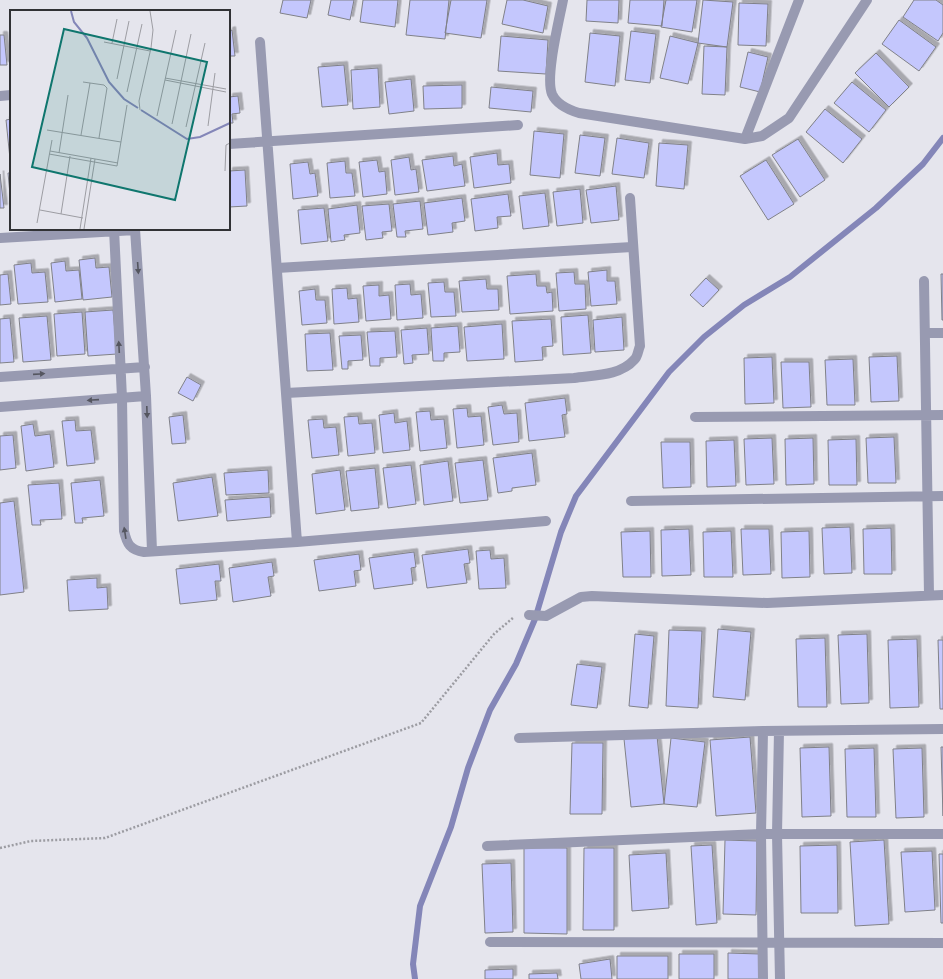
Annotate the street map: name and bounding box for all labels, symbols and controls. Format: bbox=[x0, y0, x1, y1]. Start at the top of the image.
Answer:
inset map bbox=[10, 10, 230, 230]
one-way arrow bbox=[134, 262, 141, 274]
one-way arrow bbox=[116, 341, 123, 353]
one-way arrow bbox=[33, 371, 45, 378]
one-way arrow bbox=[87, 397, 99, 404]
one-way arrow bbox=[144, 406, 150, 419]
one-way arrow bbox=[122, 527, 128, 539]

